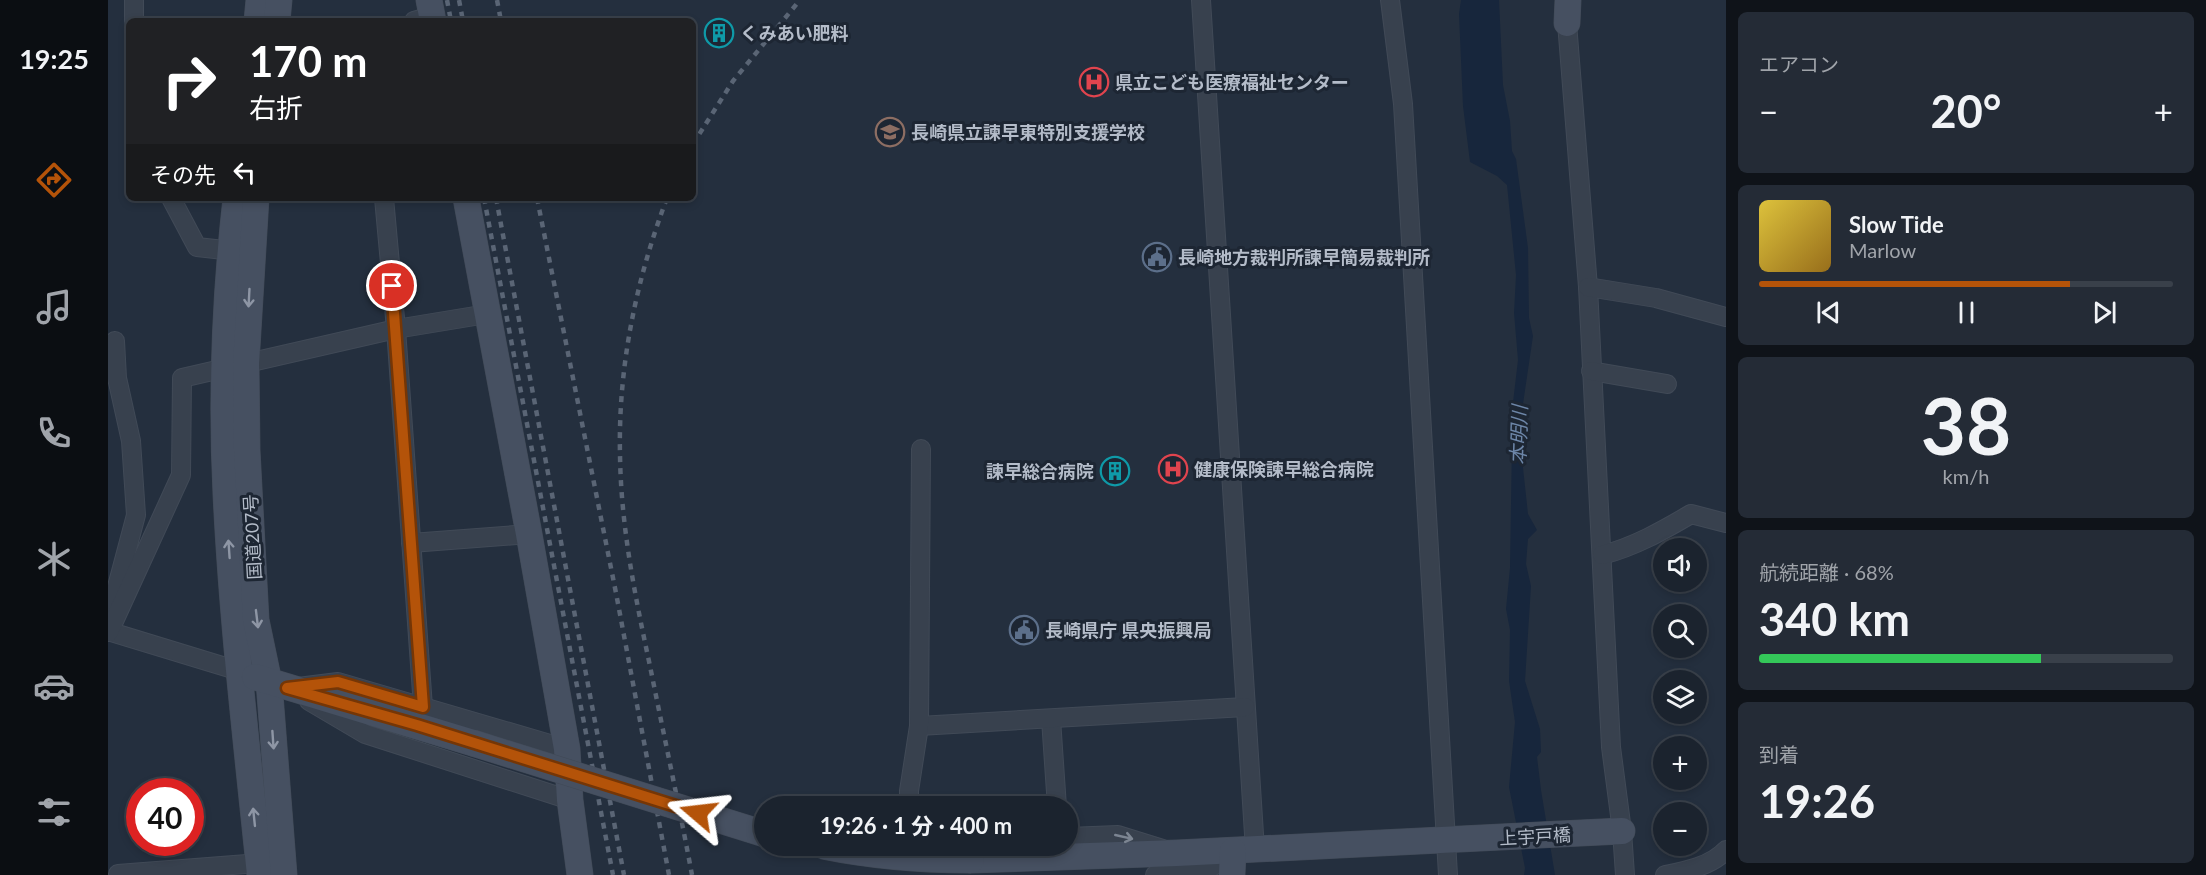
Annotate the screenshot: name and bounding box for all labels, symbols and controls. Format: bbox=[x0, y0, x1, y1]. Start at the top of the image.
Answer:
building icon: くみあい肥料 bbox=[703, 17, 735, 49]
place label: くみあい肥料 bbox=[740, 22, 849, 44]
text: 170 m bbox=[249, 36, 367, 86]
text: 19:25 bbox=[19, 42, 89, 75]
icon: right bbox=[150, 42, 228, 120]
text: エアコン bbox=[1759, 52, 1839, 76]
hospital icon: 県立こども医療福祉センター bbox=[1078, 66, 1110, 98]
place label: 県立こども医療福祉センター bbox=[1115, 71, 1349, 93]
text: 20° bbox=[1931, 84, 2001, 138]
text: 右折 bbox=[249, 91, 303, 124]
text: − bbox=[1759, 91, 1778, 131]
text: + bbox=[2154, 91, 2173, 131]
school or university icon: 長崎県立諫早東特別支援学校 bbox=[874, 116, 906, 148]
place label: 長崎県立諫早東特別支援学校 bbox=[911, 121, 1145, 143]
icon: left bbox=[228, 156, 261, 189]
icon: directions bbox=[33, 159, 75, 201]
text: その先 bbox=[150, 161, 216, 188]
text: Slow Tide bbox=[1849, 211, 1944, 238]
text: Marlow bbox=[1849, 238, 1916, 262]
public building icon: 長崎地方裁判所諫早簡易裁判所 bbox=[1141, 241, 1173, 273]
place label: 長崎地方裁判所諫早簡易裁判所 bbox=[1178, 246, 1430, 268]
pin bbox=[366, 260, 417, 311]
icon: arrive bbox=[375, 269, 408, 302]
icon: music bbox=[33, 286, 75, 328]
one-way arrow bbox=[244, 288, 255, 308]
icon: previous bbox=[1812, 296, 1845, 329]
icon: pause bbox=[1950, 296, 1983, 329]
icon: next bbox=[2088, 296, 2121, 329]
text: 38 bbox=[1921, 378, 2011, 472]
water label: 本明川 bbox=[1505, 403, 1531, 465]
icon: phone bbox=[33, 412, 75, 454]
hospital icon: 健康保険諫早総合病院 bbox=[1157, 453, 1189, 485]
building icon: 諫早総合病院 bbox=[1099, 455, 1131, 487]
place label: 健康保険諫早総合病院 bbox=[1194, 458, 1374, 480]
place label: 諫早総合病院 bbox=[986, 460, 1094, 482]
text: km/h bbox=[1943, 464, 1989, 488]
street label: 国道207号 bbox=[239, 494, 265, 580]
icon: climate bbox=[33, 538, 75, 580]
map controls bbox=[1653, 538, 1707, 856]
button: sound bbox=[1653, 538, 1707, 592]
one-way arrow bbox=[224, 540, 235, 560]
text: 航続距離 · 68% bbox=[1759, 560, 1894, 584]
text: 340 km bbox=[1759, 592, 1910, 646]
button: search bbox=[1653, 604, 1707, 658]
one-way arrow bbox=[251, 608, 262, 628]
public building icon: 長崎県庁 県央振興局 bbox=[1008, 614, 1040, 646]
place label: 長崎県庁 県央振興局 bbox=[1045, 619, 1211, 641]
icon: car bbox=[33, 665, 75, 707]
button: layers bbox=[1653, 670, 1707, 724]
one-way arrow bbox=[268, 730, 279, 750]
button: + bbox=[1653, 736, 1707, 790]
text: 到着 bbox=[1759, 742, 1799, 766]
text: 19:26 bbox=[1759, 774, 1875, 828]
speed limit sign: 40 bbox=[126, 778, 204, 856]
position arrow bbox=[666, 781, 730, 845]
icon: filters bbox=[33, 791, 75, 833]
button: − bbox=[1653, 802, 1707, 856]
one-way arrow bbox=[248, 807, 259, 827]
text: 19:26 · 1 分 · 400 m bbox=[820, 812, 1012, 839]
street label: 上宇戸橋 bbox=[1498, 823, 1572, 849]
one-way arrow bbox=[1114, 832, 1133, 844]

